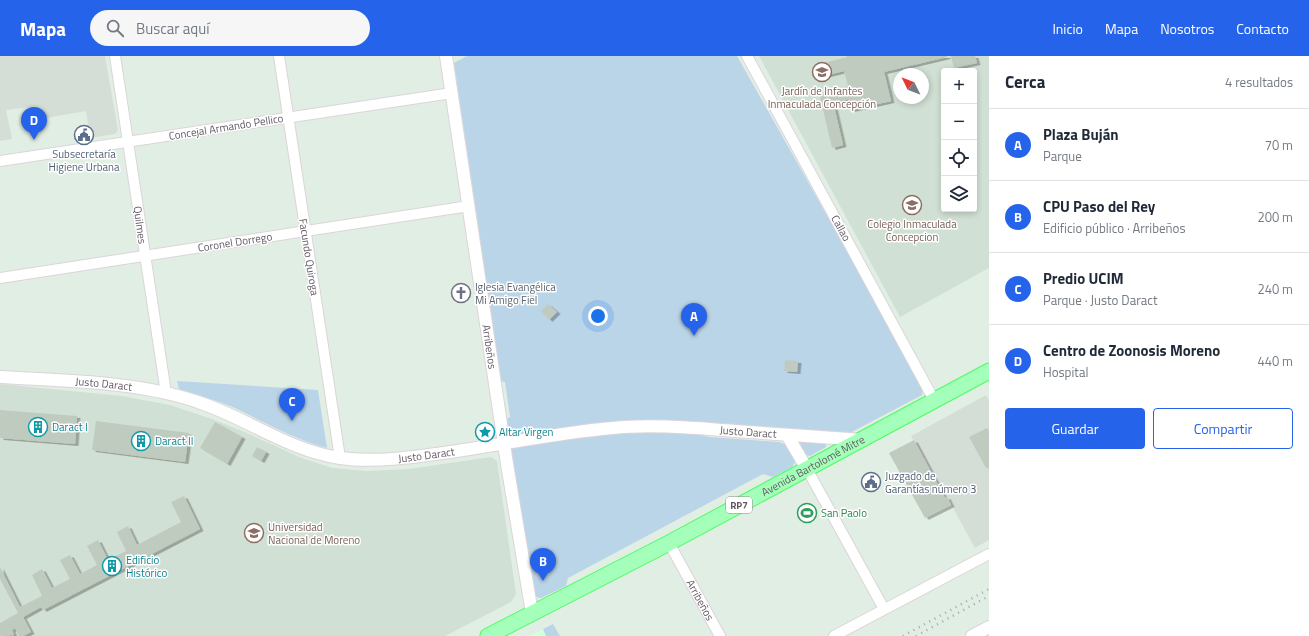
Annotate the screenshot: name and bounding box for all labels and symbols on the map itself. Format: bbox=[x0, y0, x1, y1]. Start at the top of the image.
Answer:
school or university icon: Jardín de Infantes Inmaculada Concepción bbox=[811, 61, 833, 83]
north arrow bbox=[893, 68, 929, 104]
place label: Jardín de Infantes Inmaculada Concepción bbox=[768, 83, 876, 112]
pin: D bbox=[21, 107, 47, 140]
street label: Concejal Armando Pellico bbox=[168, 110, 285, 144]
public building icon: Subsecretaría Higiene Urbana bbox=[73, 124, 95, 146]
place label: Subsecretaría Higiene Urbana bbox=[49, 146, 120, 175]
school or university icon: Colegio Inmaculada Concepcion bbox=[901, 194, 923, 216]
street label: Quilmes bbox=[129, 205, 151, 245]
street label: Callao bbox=[827, 212, 855, 244]
place label: Colegio Inmaculada Concepcion bbox=[867, 216, 957, 245]
street label: Facundo Quiroga bbox=[295, 217, 323, 297]
street label: Coronel Dorrego bbox=[197, 228, 273, 256]
place label: Iglesia Evangélica Mi Amigo Fiel bbox=[475, 279, 556, 308]
church icon: Iglesia Evangélica Mi Amigo Fiel bbox=[450, 282, 472, 304]
pin: A bbox=[681, 303, 707, 336]
your location bbox=[588, 306, 608, 326]
street label: Arribeños bbox=[478, 323, 501, 370]
street label: Justo Daract bbox=[75, 373, 133, 395]
pin: C bbox=[279, 388, 305, 421]
building icon: Daract I bbox=[27, 416, 49, 438]
place label: Daract I bbox=[52, 419, 88, 435]
place icon: Altar Virgen bbox=[474, 421, 496, 443]
street label: Justo Daract bbox=[719, 422, 777, 442]
place label: Altar Virgen bbox=[499, 424, 553, 440]
building icon: Daract II bbox=[130, 430, 152, 452]
street label: Avenida Bartolomé Mitre bbox=[758, 431, 868, 500]
place label: Daract II bbox=[155, 433, 193, 449]
street label: Justo Daract bbox=[397, 443, 456, 466]
place label: Juzgado de Garantías número 3 bbox=[885, 468, 976, 497]
public building icon: Juzgado de Garantías número 3 bbox=[860, 471, 882, 493]
road number: RP7 bbox=[726, 497, 752, 513]
sports icon: San Paolo bbox=[796, 502, 818, 524]
place label: San Paolo bbox=[821, 505, 867, 521]
place label: Universidad Nacional de Moreno bbox=[268, 519, 360, 548]
school or university icon: Universidad Nacional de Moreno bbox=[243, 522, 265, 544]
pin: B bbox=[530, 548, 556, 581]
place label: Edificio Histórico bbox=[126, 552, 168, 581]
building icon: Edificio Histórico bbox=[101, 555, 123, 577]
street label: Arribeños bbox=[682, 576, 718, 623]

